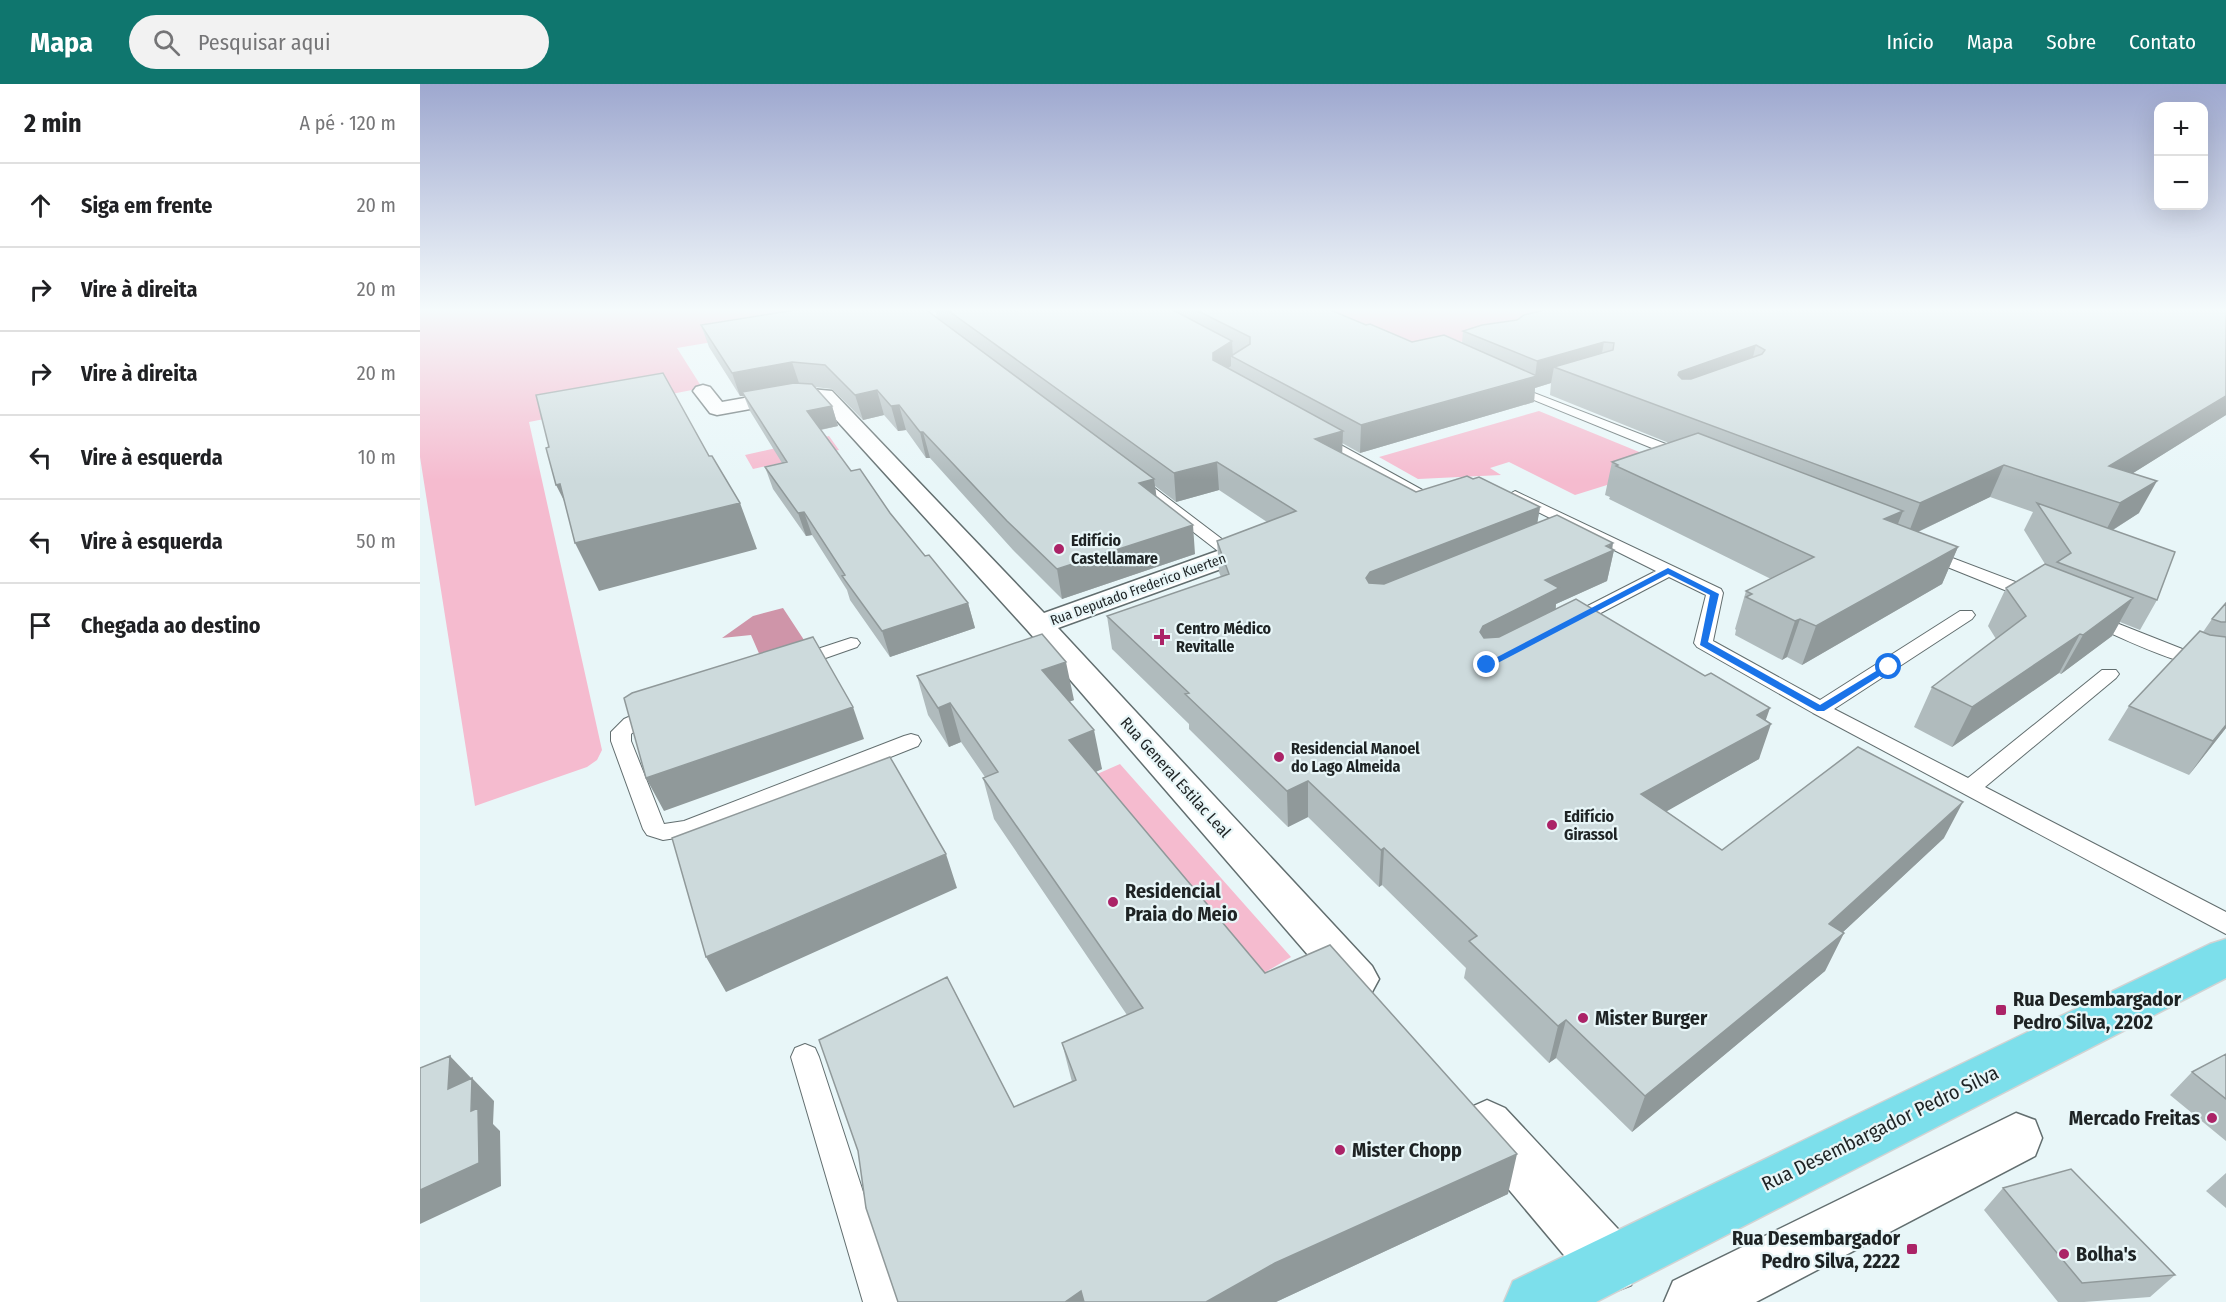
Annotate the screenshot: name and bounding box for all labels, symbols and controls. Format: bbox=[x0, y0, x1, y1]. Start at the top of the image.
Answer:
search box bbox=[129, 15, 549, 69]
text: Mapa bbox=[30, 26, 93, 59]
icon: search bbox=[150, 26, 183, 59]
text: Pesquisar aqui bbox=[198, 29, 330, 56]
text: Início bbox=[1887, 29, 1934, 55]
text: Mapa bbox=[1967, 29, 2013, 55]
text: Sobre bbox=[2046, 29, 2096, 55]
text: Contato bbox=[2129, 29, 2196, 55]
map controls bbox=[2154, 102, 2208, 210]
button: + bbox=[2154, 102, 2208, 156]
text: 2 min bbox=[24, 108, 82, 139]
text: A pé · 120 m bbox=[300, 111, 396, 135]
button: − bbox=[2154, 156, 2208, 210]
icon: ahead bbox=[24, 189, 57, 222]
text: Siga em frente bbox=[81, 192, 212, 219]
text: 20 m bbox=[357, 193, 396, 217]
icon: right bbox=[24, 273, 57, 306]
text: Vire à direita bbox=[81, 276, 197, 303]
text: 20 m bbox=[357, 277, 396, 301]
icon: right bbox=[24, 357, 57, 390]
text: Vire à direita bbox=[81, 360, 197, 387]
text: 20 m bbox=[357, 361, 396, 385]
icon: left bbox=[24, 441, 57, 474]
text: Vire à esquerda bbox=[81, 444, 223, 471]
text: 10 m bbox=[358, 445, 396, 469]
icon: left bbox=[24, 525, 57, 558]
text: Vire à esquerda bbox=[81, 528, 223, 555]
text: 50 m bbox=[356, 529, 396, 553]
place label: Edifício Castellamare bbox=[1071, 531, 1158, 568]
marker: Edifício Castellamare bbox=[1052, 542, 1066, 556]
street label: Rua Deputado Frederico Kuerten bbox=[1048, 550, 1228, 629]
icon: arrive bbox=[24, 609, 57, 642]
text: Chegada ao destino bbox=[81, 612, 261, 639]
place label: Centro Médico Revitalle bbox=[1176, 619, 1272, 656]
marker: Centro Médico Revitalle bbox=[1153, 628, 1171, 646]
route end bbox=[1473, 651, 1499, 677]
route start bbox=[1875, 653, 1901, 679]
street label: Rua General Estilac Leal bbox=[1117, 713, 1235, 841]
place label: Residencial Manoel do Lago Almeida bbox=[1291, 739, 1420, 776]
marker: Residencial Manoel do Lago Almeida bbox=[1272, 750, 1286, 764]
place label: Edifício Girassol bbox=[1564, 807, 1618, 844]
marker: Edifício Girassol bbox=[1545, 818, 1559, 832]
place label: Residencial Praia do Meio bbox=[1125, 879, 1238, 926]
marker: Residencial Praia do Meio bbox=[1106, 895, 1120, 909]
place label: Rua Desembargador Pedro Silva, 2202 bbox=[2013, 987, 2182, 1034]
marker: Rua Desembargador Pedro Silva, 2202 bbox=[1994, 1003, 2008, 1017]
place label: Mister Burger bbox=[1595, 1006, 1708, 1030]
marker: Mister Burger bbox=[1576, 1011, 1590, 1025]
street label: Rua Desembargador Pedro Silva bbox=[1758, 1060, 2002, 1196]
place label: Mercado Freitas bbox=[2069, 1106, 2200, 1130]
marker: Mercado Freitas bbox=[2205, 1111, 2219, 1125]
place label: Mister Chopp bbox=[1352, 1138, 1462, 1162]
marker: Mister Chopp bbox=[1333, 1143, 1347, 1157]
place label: Rua Desembargador Pedro Silva, 2222 bbox=[1732, 1226, 1901, 1273]
marker: Rua Desembargador Pedro Silva, 2222 bbox=[1905, 1242, 1919, 1256]
place label: Bolha's bbox=[2076, 1242, 2137, 1266]
marker: Bolha's bbox=[2057, 1247, 2071, 1261]

